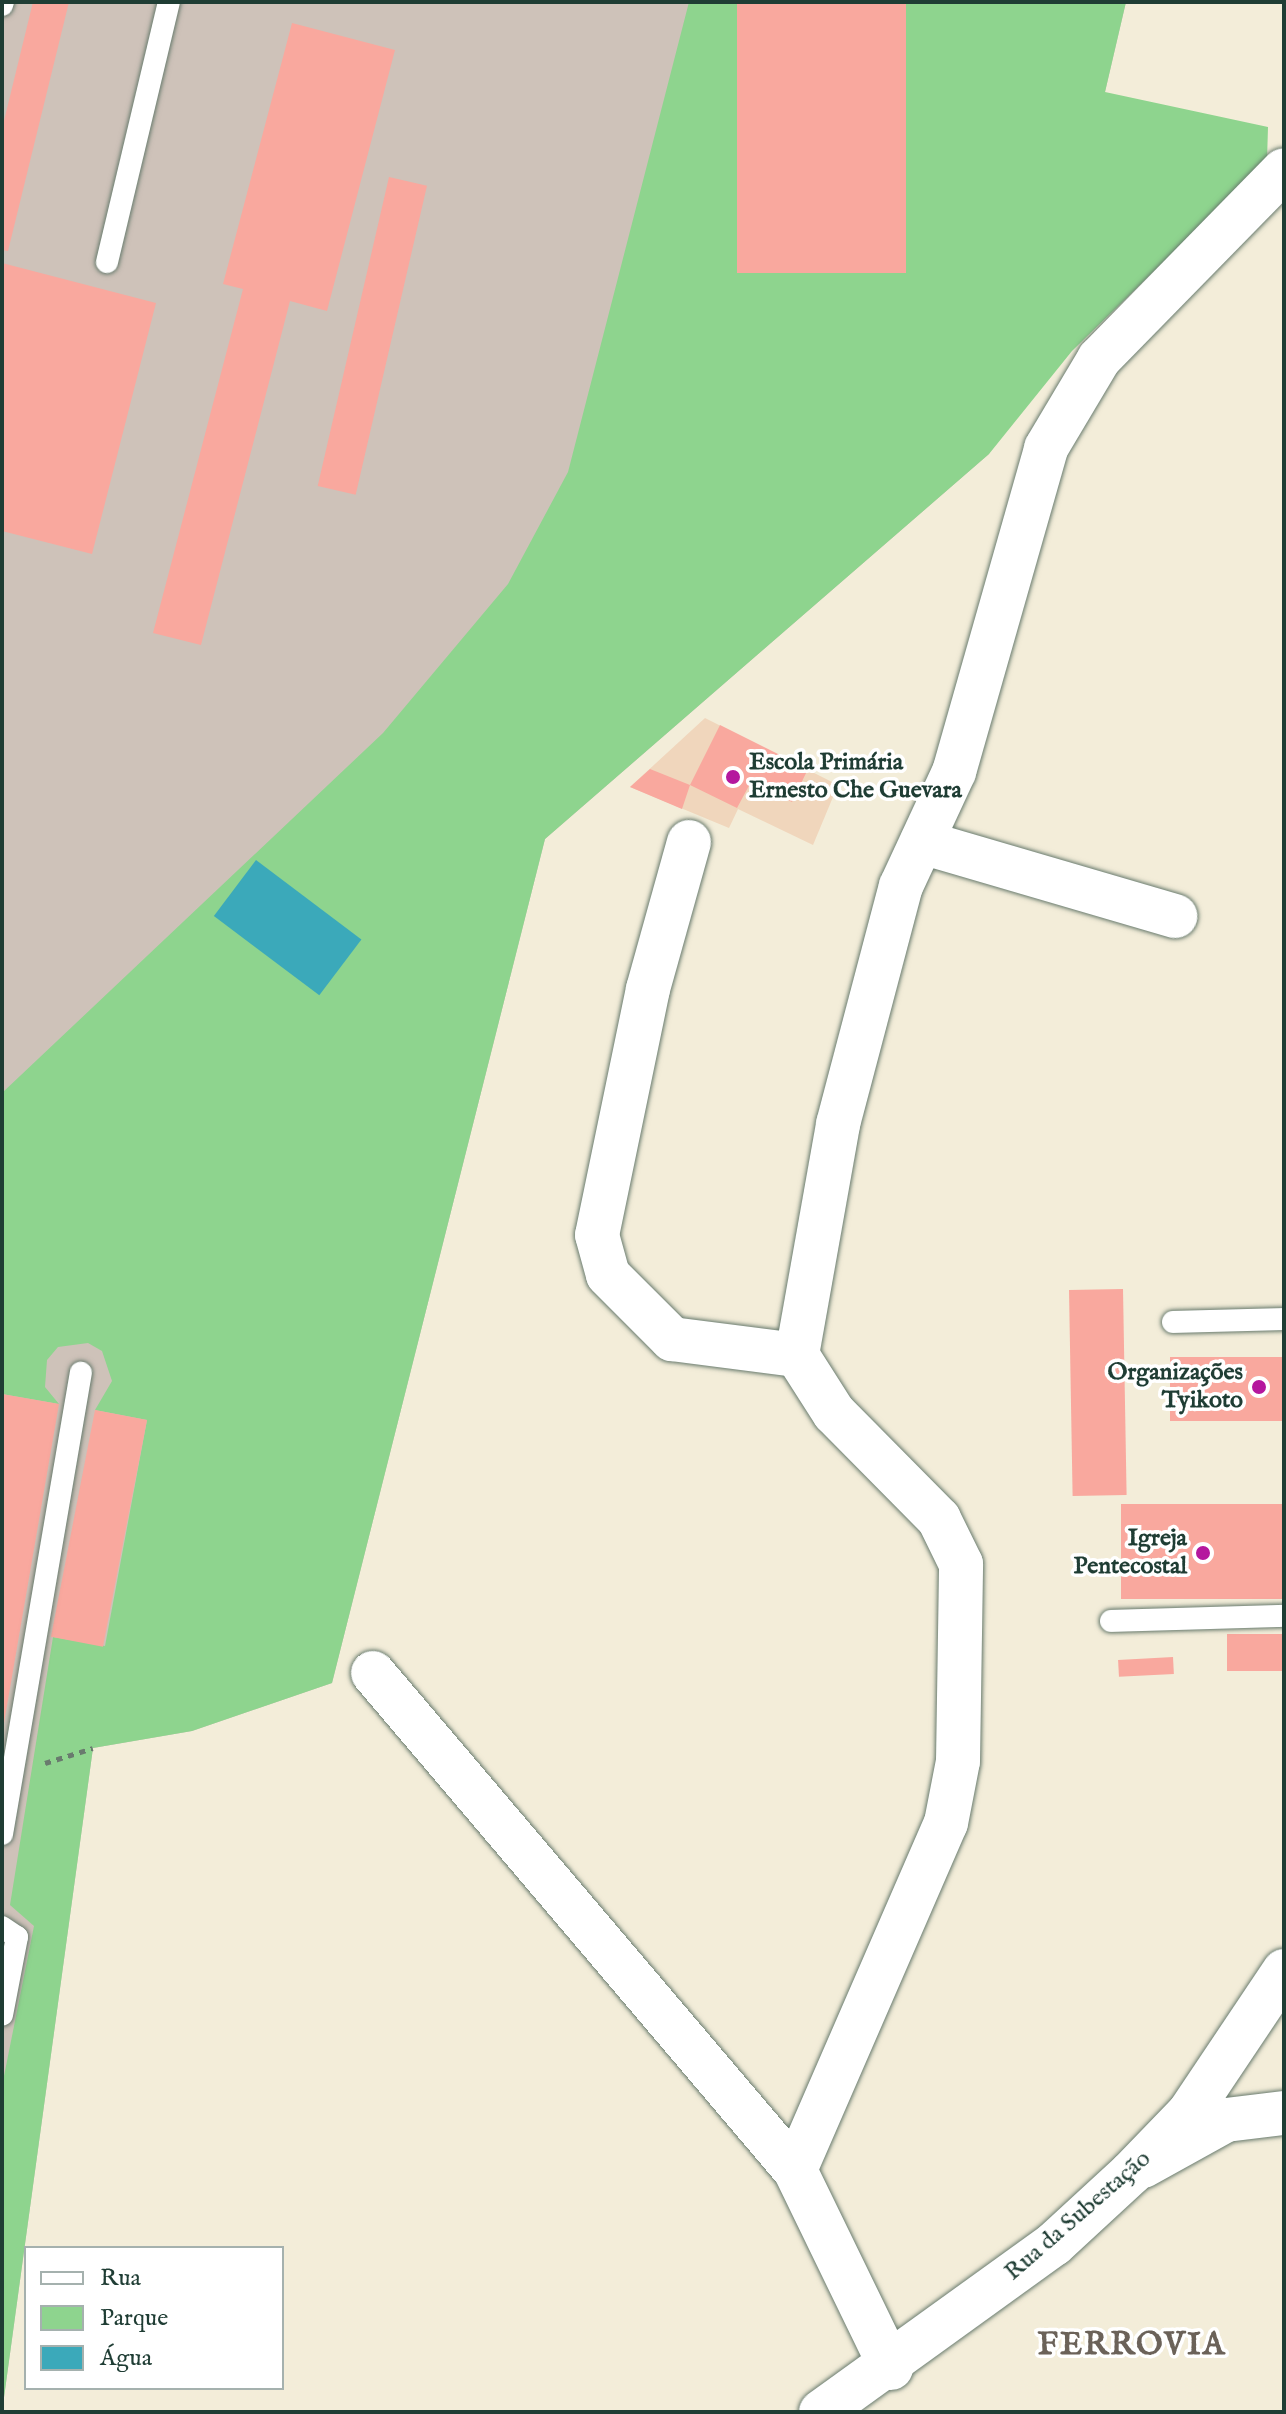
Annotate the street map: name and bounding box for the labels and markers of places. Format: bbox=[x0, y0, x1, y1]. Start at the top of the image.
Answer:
place label: Escola Primária Ernesto Che Guevara bbox=[749, 749, 962, 805]
marker: Escola Primária Ernesto Che Guevara bbox=[724, 768, 742, 786]
place label: Organizações Tyikoto bbox=[1108, 1359, 1243, 1415]
marker: Organizações Tyikoto bbox=[1250, 1378, 1268, 1396]
place label: Igreja Pentecostal bbox=[1074, 1525, 1187, 1581]
marker: Igreja Pentecostal bbox=[1194, 1544, 1212, 1562]

